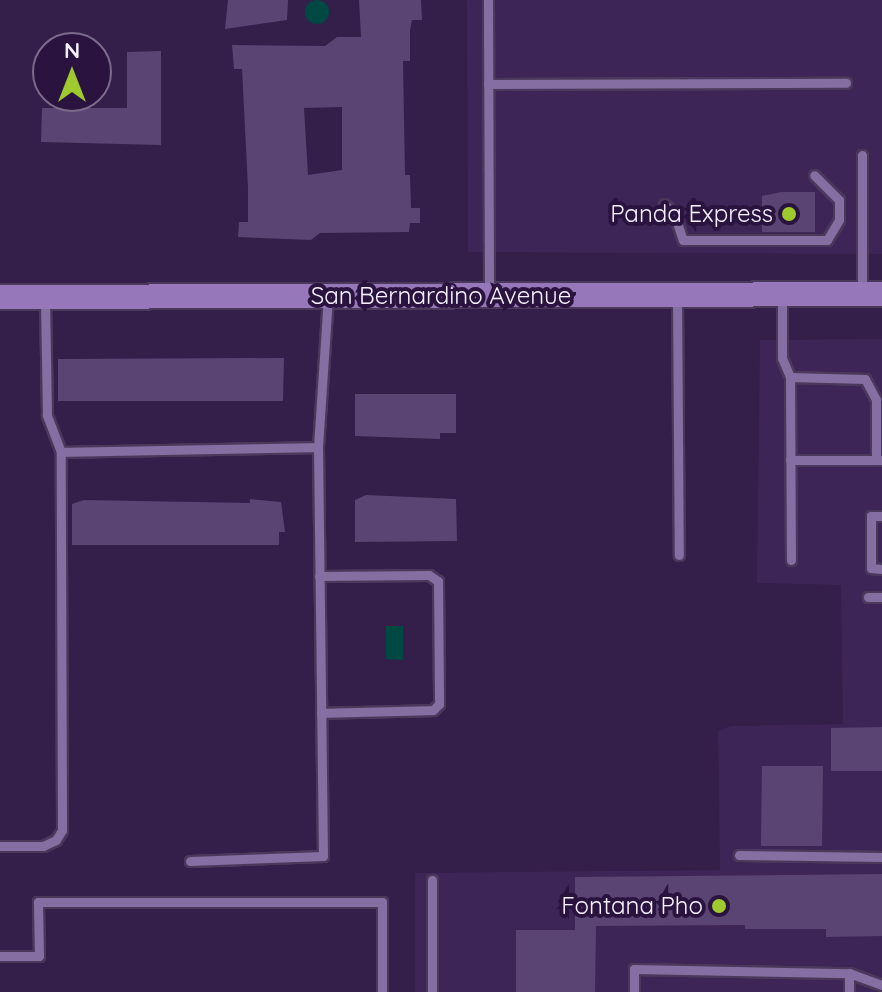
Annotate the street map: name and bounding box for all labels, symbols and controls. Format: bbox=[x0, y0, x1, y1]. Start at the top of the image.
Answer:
north arrow bbox=[32, 32, 112, 112]
text: N bbox=[64, 36, 80, 64]
place label: Panda Express bbox=[610, 200, 773, 228]
marker: Panda Express bbox=[780, 205, 798, 223]
street label: San Bernardino Avenue bbox=[311, 282, 571, 310]
place label: Fontana Pho bbox=[561, 892, 703, 920]
marker: Fontana Pho bbox=[710, 897, 728, 915]

